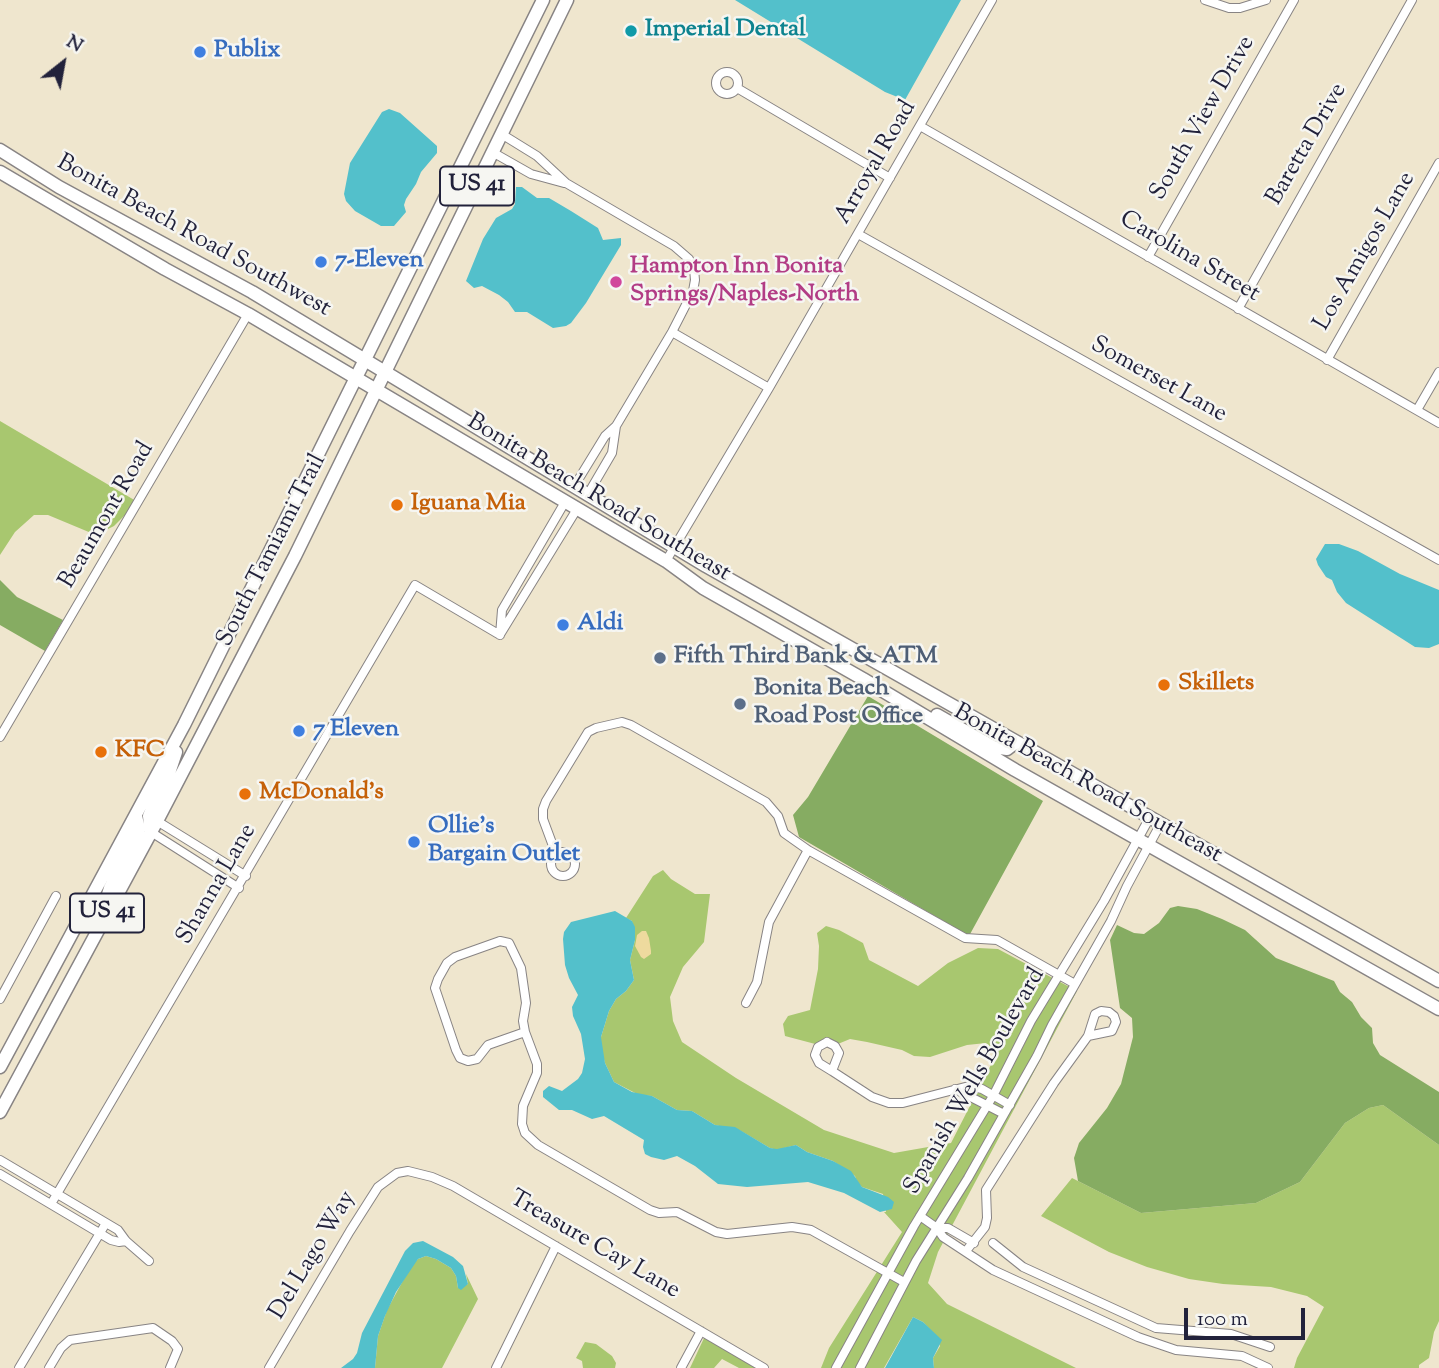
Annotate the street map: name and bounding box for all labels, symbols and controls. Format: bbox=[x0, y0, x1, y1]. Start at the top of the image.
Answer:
place label: Imperial Dental bbox=[645, 17, 806, 45]
marker: Imperial Dental bbox=[623, 23, 639, 39]
north arrow bbox=[28, 28, 98, 98]
text: N bbox=[61, 29, 88, 60]
street label: South View Drive bbox=[1145, 32, 1263, 206]
place label: Publix bbox=[214, 38, 280, 66]
marker: Publix bbox=[192, 44, 208, 60]
street label: Baretta Drive bbox=[1261, 79, 1355, 211]
street label: Arroyal Road bbox=[830, 96, 924, 230]
street label: Bonita Beach Road Southwest bbox=[51, 150, 335, 324]
road number: US 41 bbox=[440, 167, 514, 206]
street label: Los Amigos Lane bbox=[1309, 168, 1423, 336]
street label: Carolina Street bbox=[1114, 206, 1264, 310]
place label: 7-Eleven bbox=[335, 248, 424, 276]
marker: 7-Eleven bbox=[313, 254, 329, 270]
place label: Hampton Inn Bonita Springs/Naples-North bbox=[630, 254, 859, 310]
marker: Hampton Inn Bonita Springs/Naples-North bbox=[608, 274, 624, 290]
street label: Somerset Lane bbox=[1085, 332, 1231, 430]
street label: Bonita Beach Road Southeast bbox=[461, 409, 735, 589]
street label: Beaumont Road bbox=[54, 437, 162, 595]
street label: South Tamiami Trail bbox=[212, 450, 334, 652]
place label: Iguana Mia bbox=[411, 491, 526, 519]
marker: Iguana Mia bbox=[389, 497, 405, 513]
place label: Aldi bbox=[577, 611, 623, 639]
marker: Aldi bbox=[555, 617, 571, 633]
place label: Fifth Third Bank & ATM bbox=[674, 644, 937, 672]
marker: Fifth Third Bank & ATM bbox=[652, 650, 668, 666]
place label: Skillets bbox=[1178, 671, 1254, 699]
place label: Bonita Beach Road Post Office bbox=[754, 676, 923, 732]
marker: Skillets bbox=[1156, 677, 1172, 693]
marker: Bonita Beach Road Post Office bbox=[732, 696, 748, 712]
street label: Bonita Beach Road Southeast bbox=[948, 699, 1226, 871]
place label: 7 Eleven bbox=[313, 717, 399, 745]
marker: 7 Eleven bbox=[291, 723, 307, 739]
place label: KFC bbox=[115, 738, 165, 766]
marker: KFC bbox=[93, 744, 109, 760]
place label: McDonald's bbox=[259, 780, 384, 808]
marker: McDonald's bbox=[237, 786, 253, 802]
place label: Ollie's Bargain Outlet bbox=[428, 814, 580, 870]
street label: Shanna Lane bbox=[172, 819, 264, 951]
marker: Ollie's Bargain Outlet bbox=[406, 834, 422, 850]
road number: US 41 bbox=[70, 893, 144, 932]
street label: Spanish Wells Boulevard bbox=[899, 964, 1053, 1200]
street label: Treasure Cay Lane bbox=[504, 1186, 684, 1306]
street label: Del Lago Way bbox=[264, 1187, 364, 1325]
scale bar bbox=[1187, 1294, 1308, 1338]
text: 100 m bbox=[1197, 1305, 1248, 1335]

